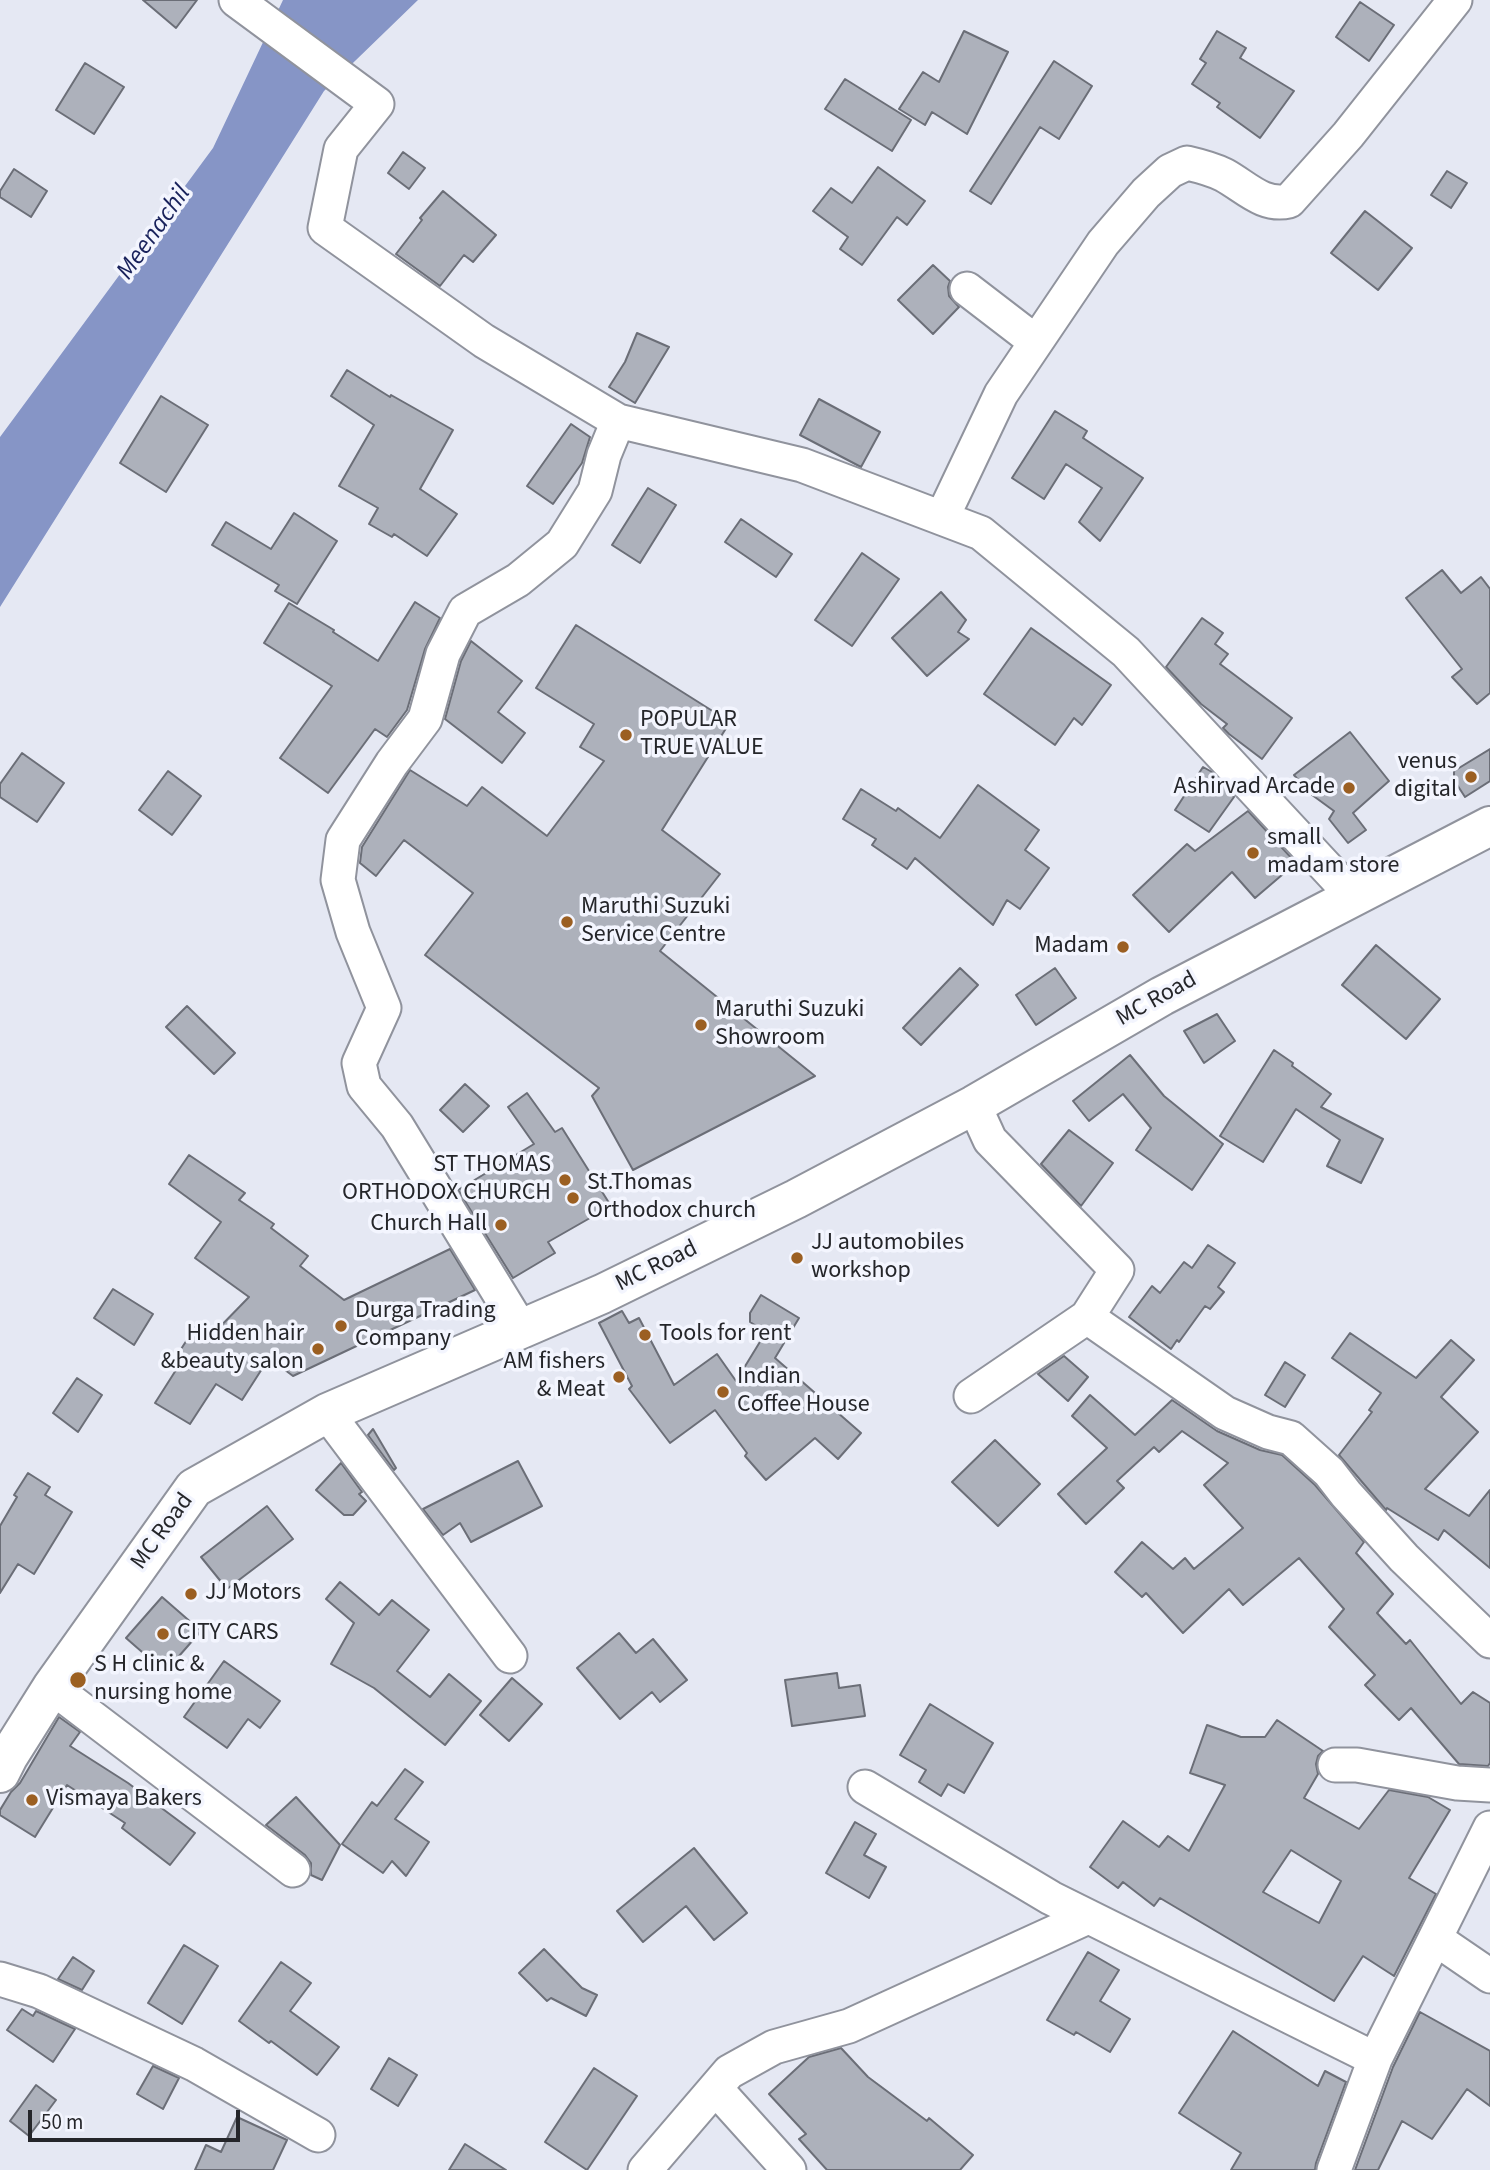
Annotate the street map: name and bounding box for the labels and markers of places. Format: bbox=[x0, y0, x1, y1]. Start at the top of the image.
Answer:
place label: POPULAR TRUE VALUE bbox=[640, 707, 764, 763]
marker: POPULAR TRUE VALUE bbox=[618, 727, 634, 743]
place label: venus digital bbox=[1394, 749, 1457, 805]
marker: venus digital bbox=[1463, 769, 1479, 785]
place label: Ashirvad Arcade bbox=[1173, 774, 1335, 802]
marker: Ashirvad Arcade bbox=[1341, 780, 1357, 796]
place label: small madam store bbox=[1267, 825, 1399, 881]
marker: small madam store bbox=[1245, 845, 1261, 861]
place label: Maruthi Suzuki Service Centre bbox=[581, 894, 730, 950]
marker: Maruthi Suzuki Service Centre bbox=[559, 914, 575, 930]
place label: Madam bbox=[1034, 933, 1109, 961]
marker: Madam bbox=[1115, 939, 1131, 955]
place label: Maruthi Suzuki Showroom bbox=[715, 997, 864, 1053]
marker: Maruthi Suzuki Showroom bbox=[693, 1017, 709, 1033]
place label: ST THOMAS ORTHODOX CHURCH bbox=[342, 1152, 551, 1208]
place label: St.Thomas Orthodox church bbox=[587, 1170, 756, 1226]
marker: ST THOMAS ORTHODOX CHURCH bbox=[557, 1172, 573, 1188]
marker: St.Thomas Orthodox church bbox=[565, 1190, 581, 1206]
place label: Church Hall bbox=[370, 1211, 487, 1239]
marker: Church Hall bbox=[493, 1217, 509, 1233]
place label: JJ automobiles workshop bbox=[811, 1230, 964, 1286]
marker: JJ automobiles workshop bbox=[789, 1250, 805, 1266]
place label: Durga Trading Company bbox=[355, 1298, 496, 1354]
marker: Durga Trading Company bbox=[333, 1318, 349, 1334]
place label: Hidden hair &beauty salon bbox=[161, 1321, 304, 1377]
place label: Tools for rent bbox=[659, 1321, 791, 1349]
marker: Tools for rent bbox=[637, 1327, 653, 1343]
marker: Hidden hair &beauty salon bbox=[310, 1341, 326, 1357]
place label: AM fishers & Meat bbox=[503, 1349, 605, 1405]
place label: Indian Coffee House bbox=[737, 1364, 870, 1420]
marker: AM fishers & Meat bbox=[611, 1369, 627, 1385]
marker: Indian Coffee House bbox=[715, 1384, 731, 1400]
place label: JJ Motors bbox=[205, 1580, 301, 1608]
marker: JJ Motors bbox=[183, 1586, 199, 1602]
place label: CITY CARS bbox=[177, 1620, 279, 1648]
marker: CITY CARS bbox=[155, 1626, 171, 1642]
place label: S H clinic & nursing home bbox=[94, 1652, 232, 1708]
marker: S H clinic & nursing home bbox=[68, 1670, 88, 1690]
place label: Vismaya Bakers bbox=[46, 1786, 202, 1814]
marker: Vismaya Bakers bbox=[24, 1792, 40, 1808]

